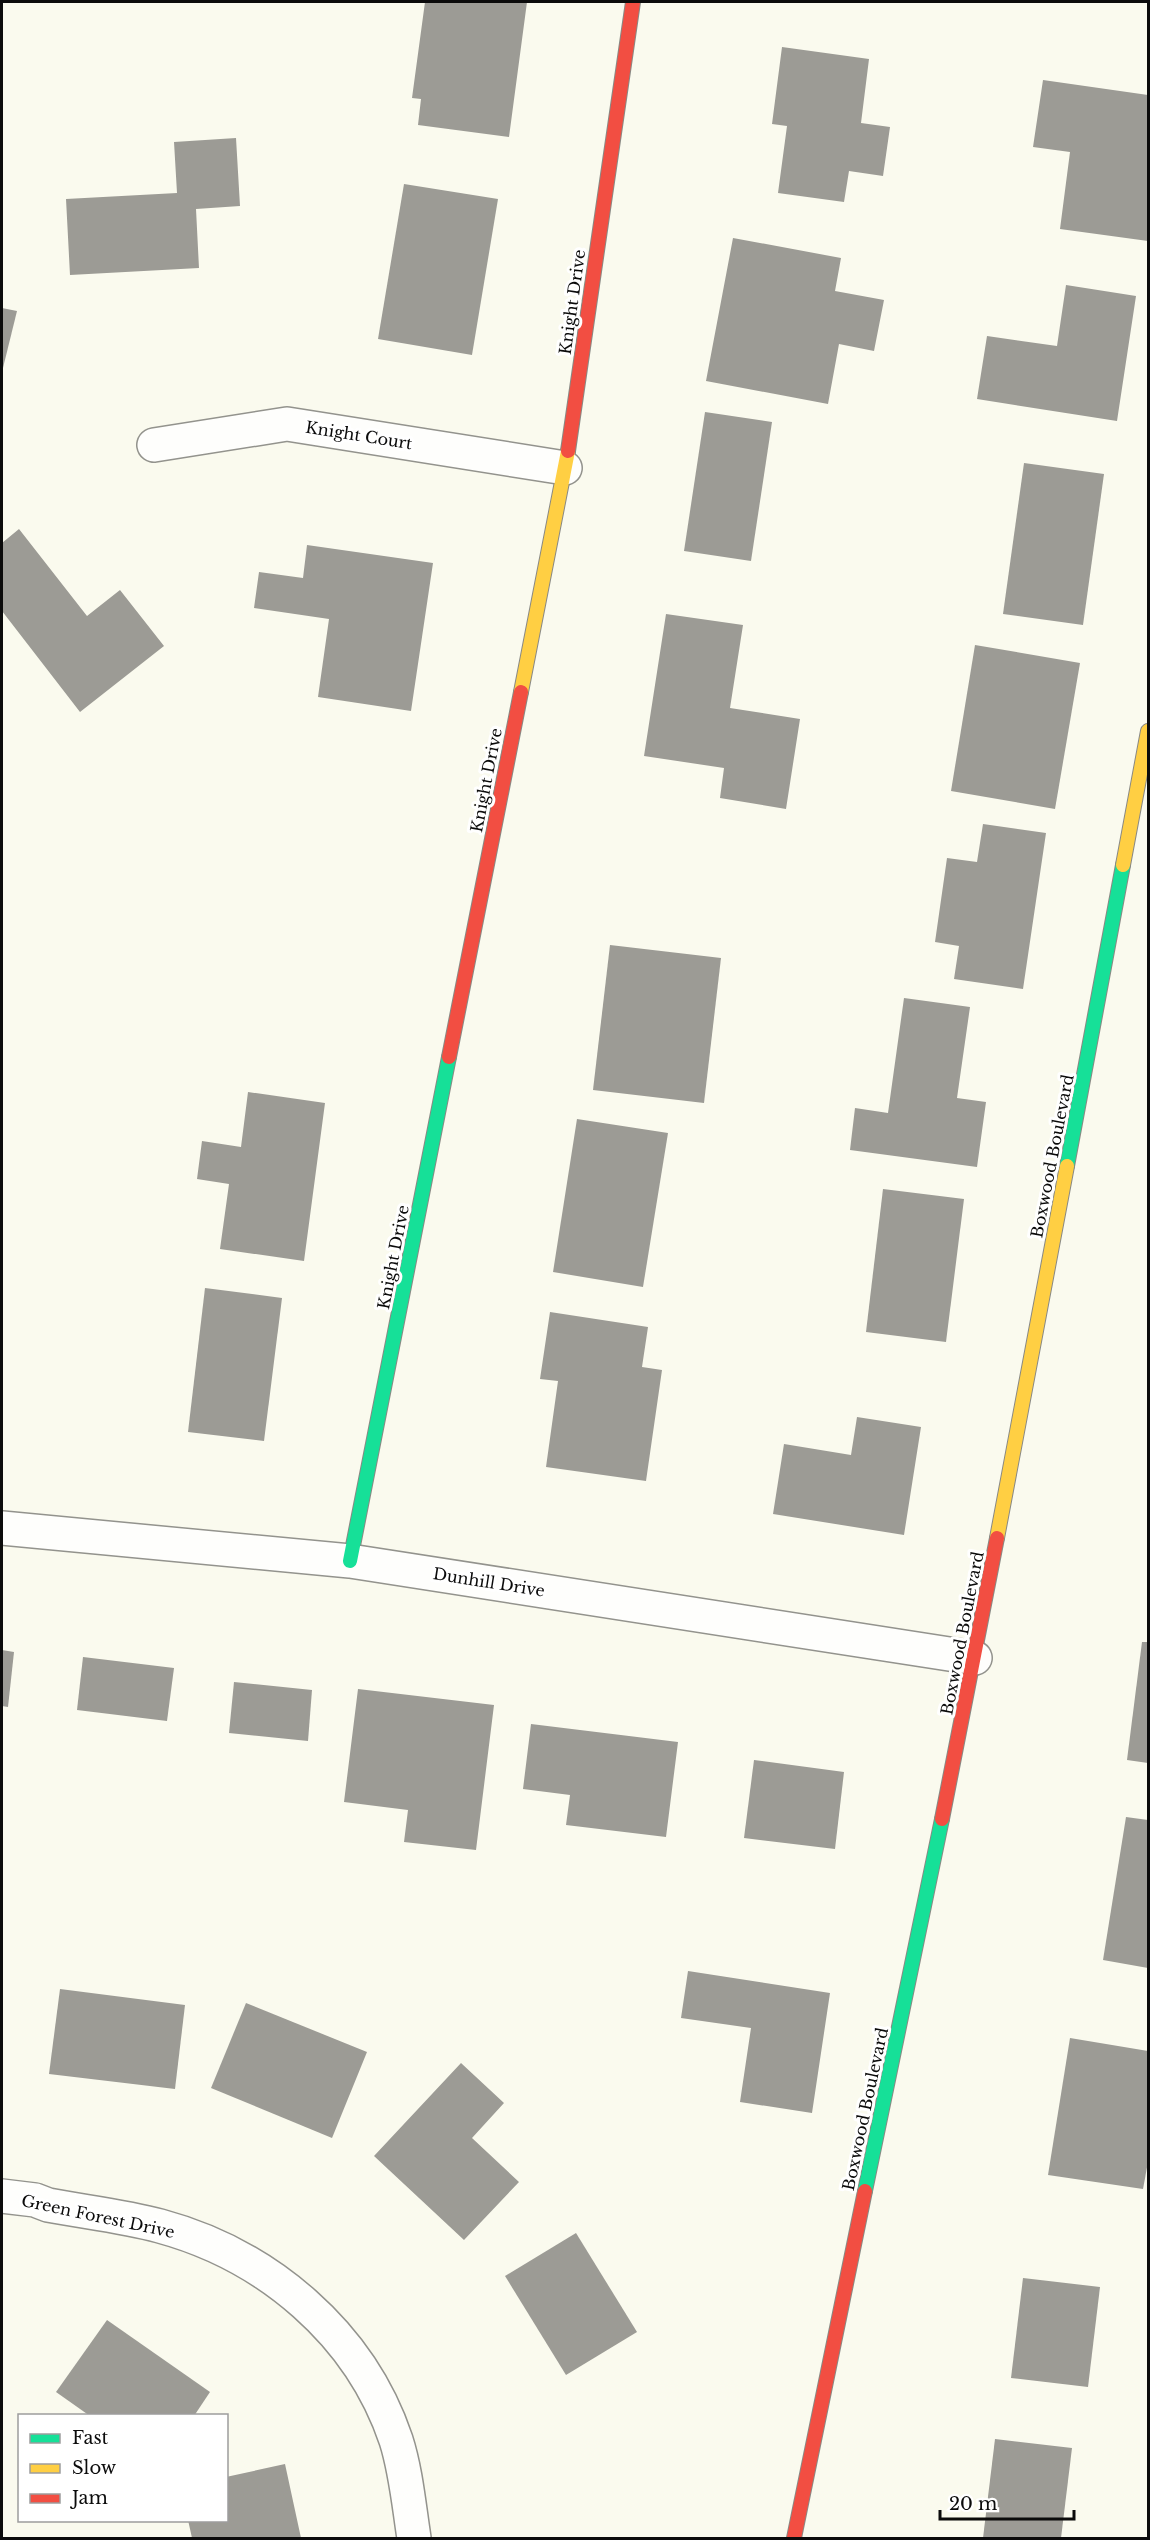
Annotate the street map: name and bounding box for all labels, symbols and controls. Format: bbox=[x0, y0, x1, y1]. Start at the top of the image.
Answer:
street label: Knight Drive bbox=[555, 248, 589, 356]
street label: Knight Court bbox=[304, 417, 414, 453]
street label: Knight Drive bbox=[466, 726, 506, 834]
street label: Boxwood Boulevard bbox=[1026, 1072, 1078, 1239]
street label: Knight Drive bbox=[373, 1203, 413, 1311]
street label: Boxwood Boulevard bbox=[936, 1549, 988, 1716]
street label: Dunhill Drive bbox=[432, 1563, 546, 1601]
street label: Boxwood Boulevard bbox=[838, 2025, 892, 2192]
street label: Green Forest Drive bbox=[20, 2190, 176, 2242]
legend bbox=[18, 2414, 228, 2522]
text: Fast bbox=[72, 2427, 109, 2449]
text: Slow bbox=[72, 2457, 117, 2479]
scale bar bbox=[940, 2483, 1074, 2521]
text: Jam bbox=[70, 2487, 108, 2509]
text: 20 m bbox=[949, 2493, 997, 2515]

